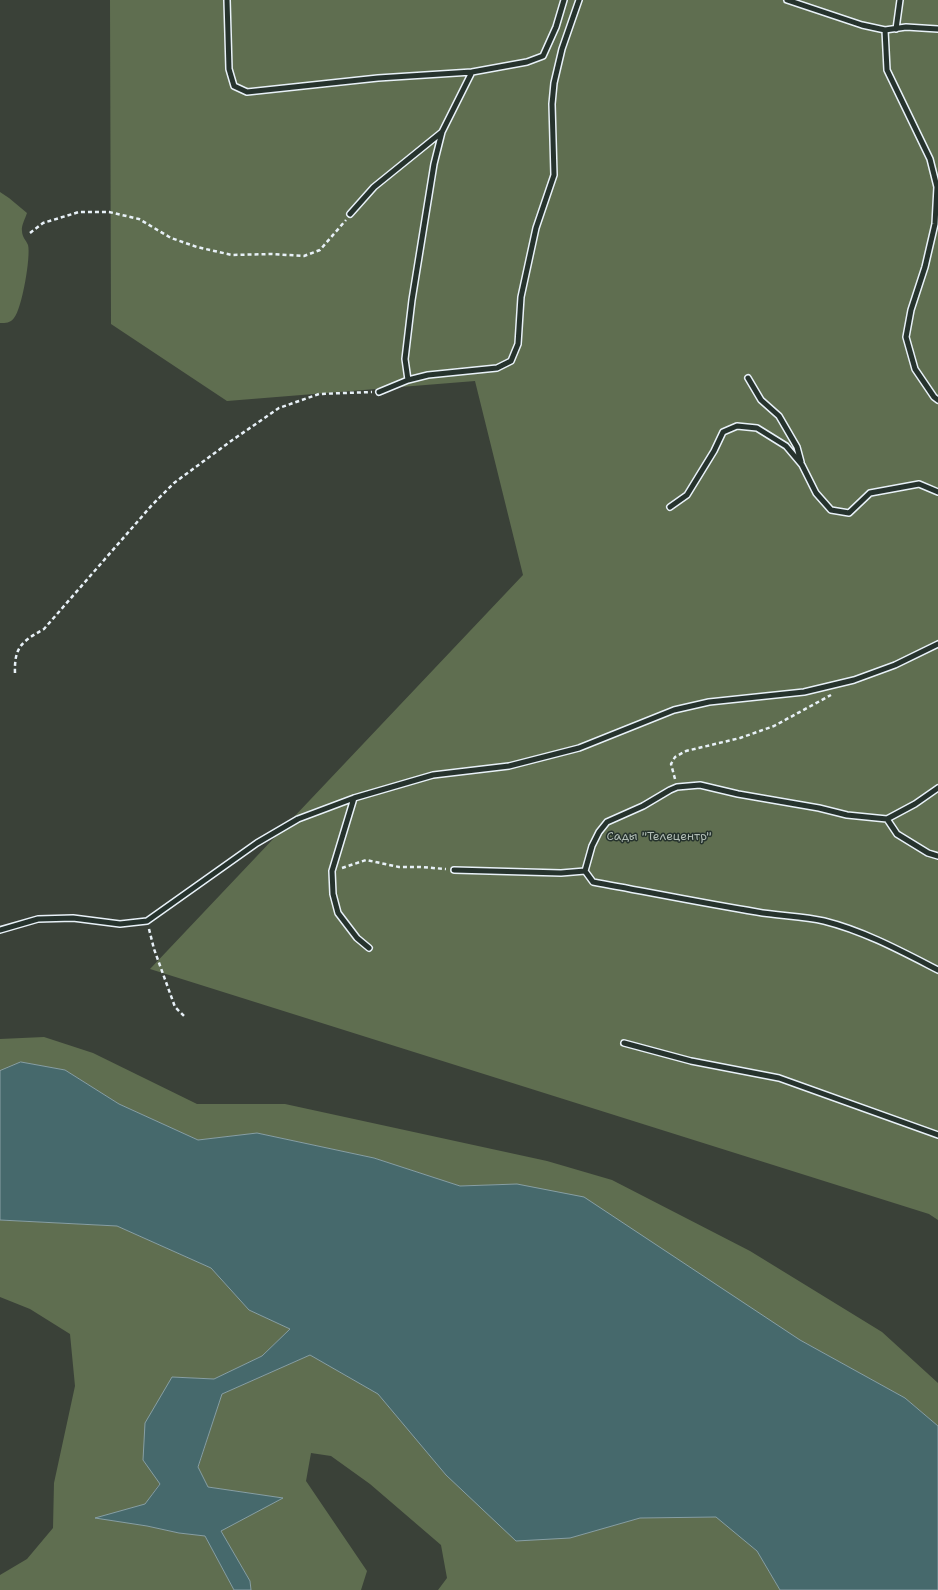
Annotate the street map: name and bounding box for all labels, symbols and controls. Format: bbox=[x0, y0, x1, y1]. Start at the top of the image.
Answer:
park label: Сады "Телецентр" bbox=[607, 830, 711, 844]

